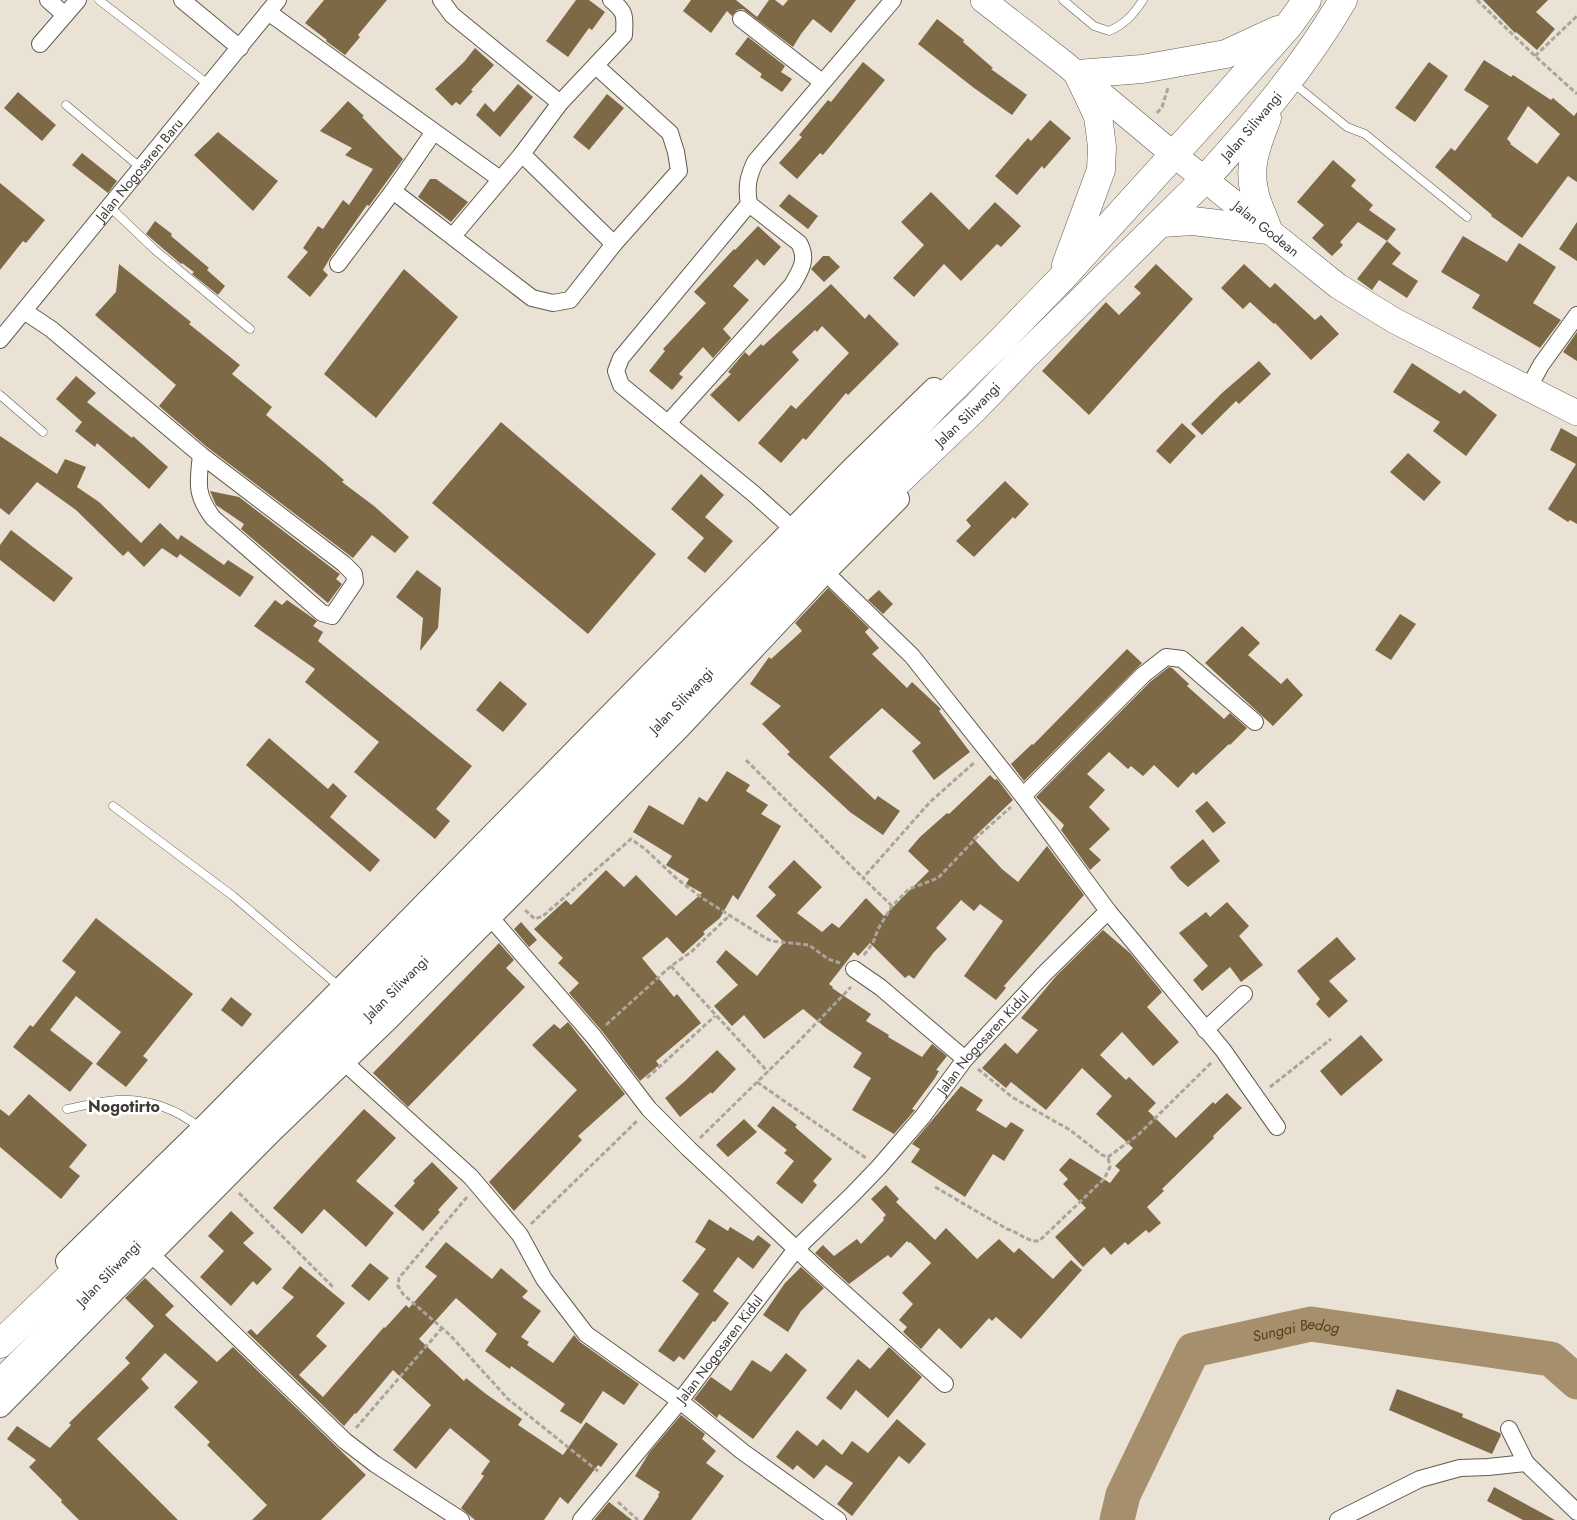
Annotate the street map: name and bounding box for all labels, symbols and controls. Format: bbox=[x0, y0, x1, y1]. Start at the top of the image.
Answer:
street label: Jalan Siliwangi bbox=[1215, 87, 1287, 166]
street label: Jalan Nogosaren Baru bbox=[90, 114, 188, 227]
street label: Jalan Godean bbox=[1227, 195, 1303, 261]
street label: Jalan Siliwangi bbox=[929, 377, 1005, 453]
street label: Jalan Siliwangi bbox=[643, 663, 718, 740]
street label: Jalan Siliwangi bbox=[357, 951, 433, 1027]
street label: Jalan Nogosaren Kidul bbox=[931, 986, 1034, 1100]
district label: Nogotirto bbox=[88, 1095, 160, 1118]
street label: Jalan Siliwangi bbox=[70, 1236, 145, 1312]
street label: Jalan Nogosaren Kidul bbox=[670, 1291, 767, 1409]
water label: Sungai Bedog bbox=[1250, 1313, 1342, 1348]

